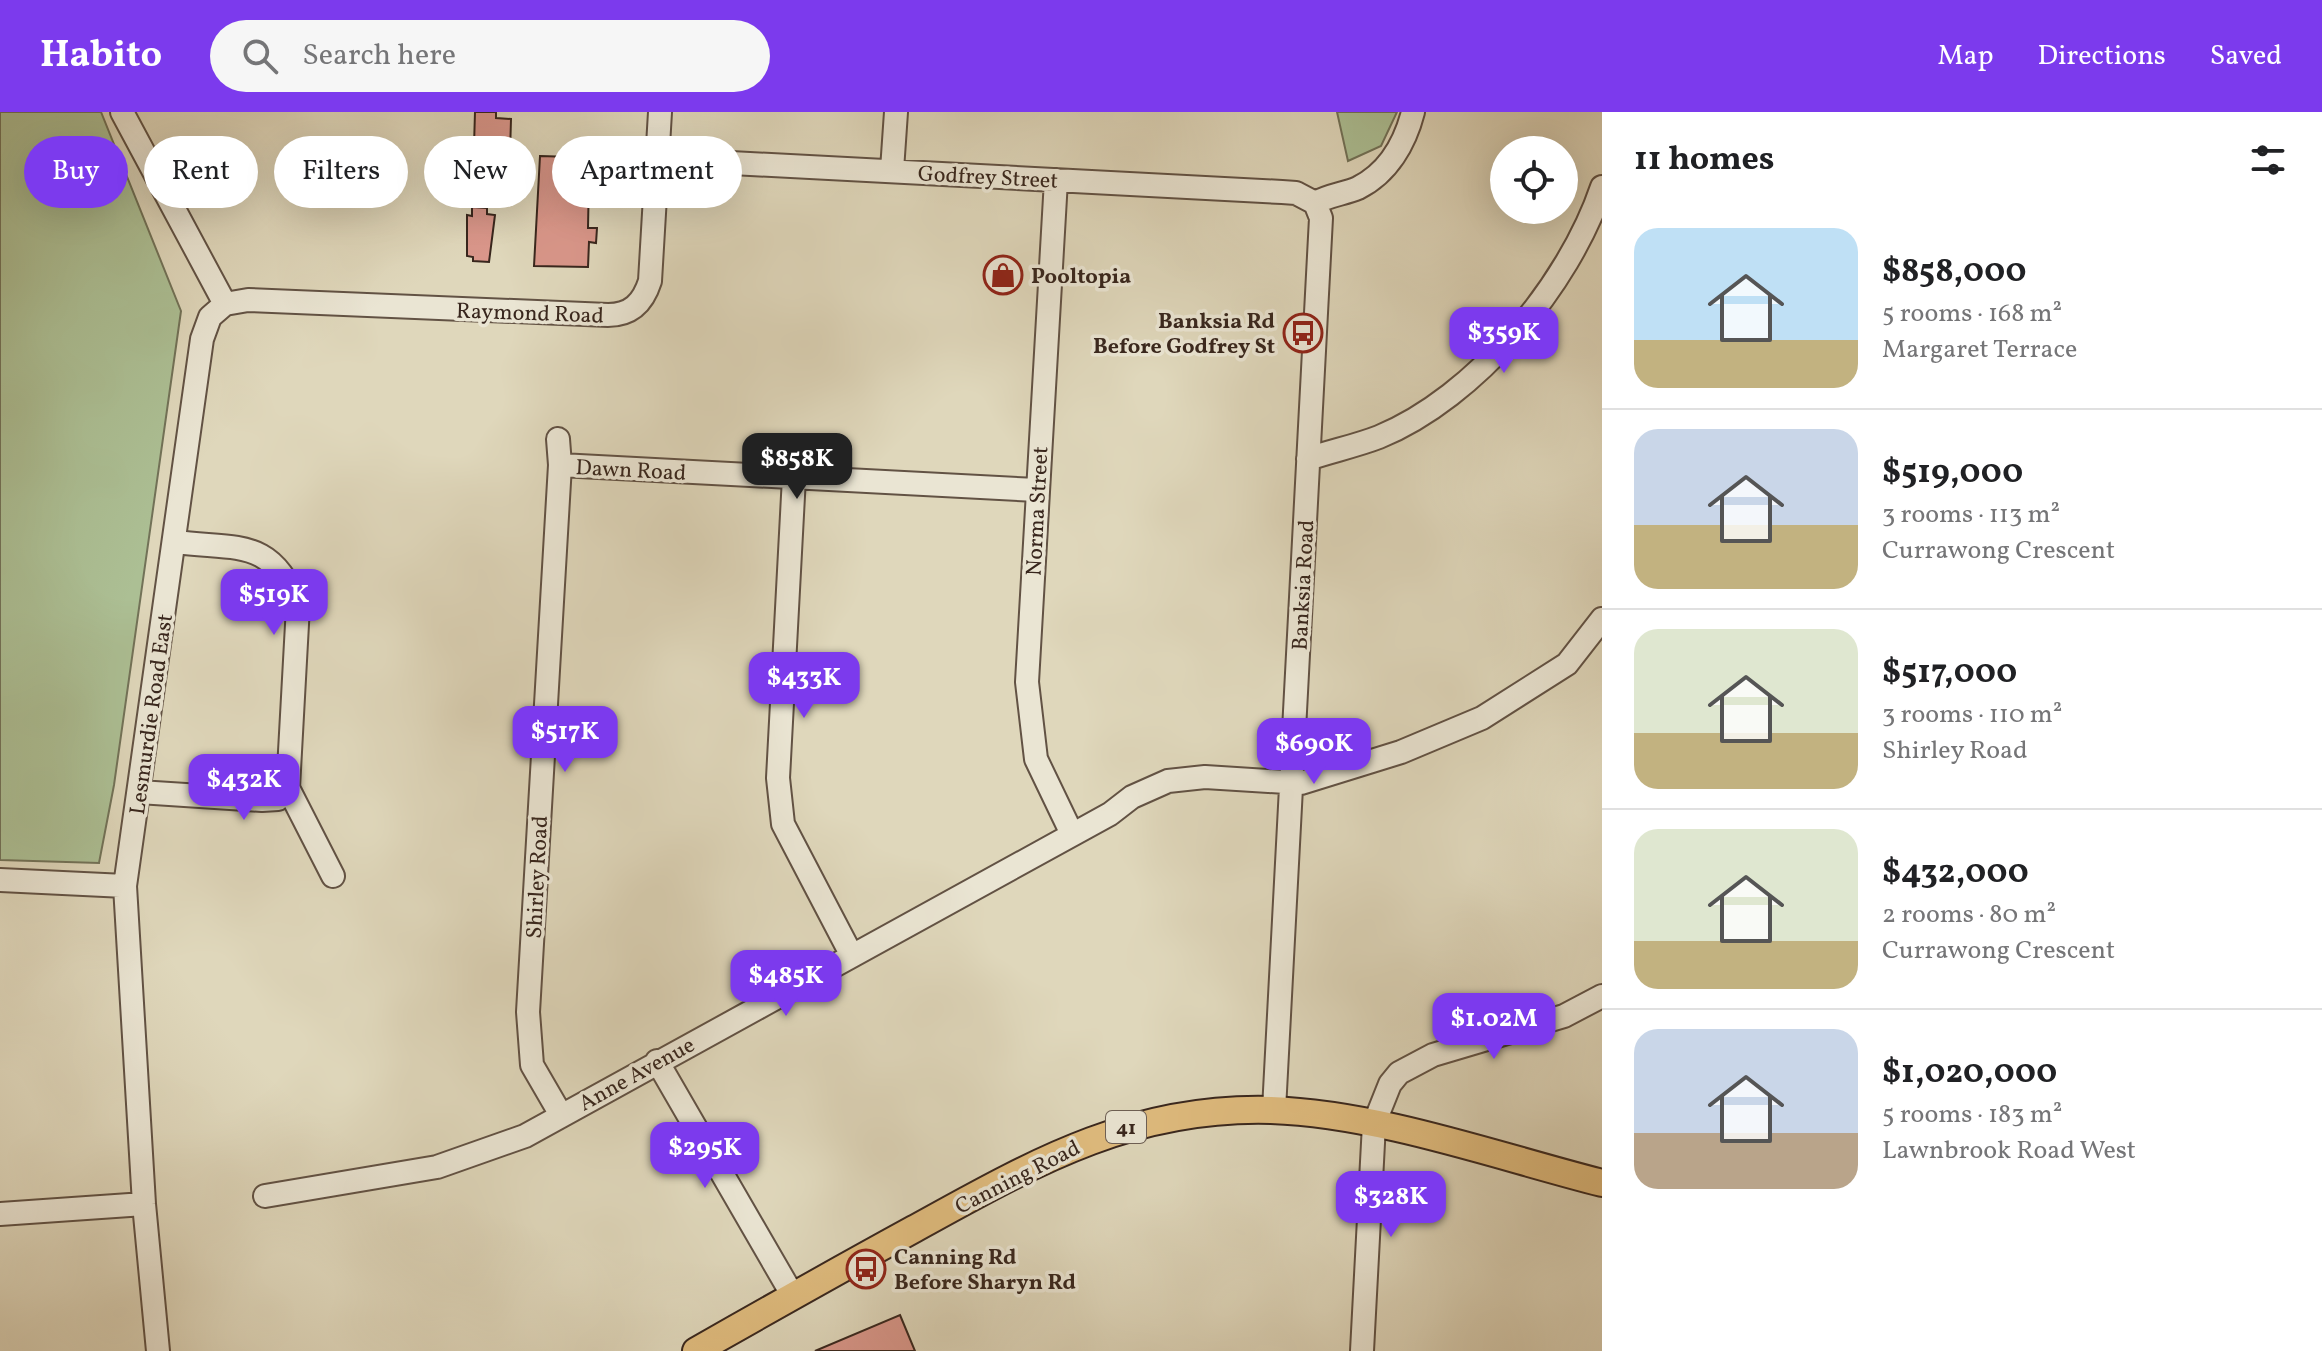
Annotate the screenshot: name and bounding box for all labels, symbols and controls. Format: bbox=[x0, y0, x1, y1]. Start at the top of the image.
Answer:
search box bbox=[210, 20, 770, 92]
text: Habito bbox=[40, 30, 162, 83]
icon: search bbox=[238, 34, 282, 78]
text: Search here bbox=[302, 35, 456, 77]
text: Map bbox=[1938, 37, 1994, 76]
text: Directions bbox=[2038, 37, 2166, 76]
text: Saved bbox=[2210, 37, 2282, 76]
chip: Buy bbox=[24, 136, 128, 208]
chip: Rent bbox=[144, 136, 258, 208]
chip: Filters bbox=[274, 136, 408, 208]
chip: New bbox=[424, 136, 536, 208]
chip: Apartment bbox=[552, 136, 742, 208]
map controls bbox=[1490, 136, 1578, 224]
button: locate bbox=[1490, 136, 1578, 224]
text: 11 homes bbox=[1634, 137, 1774, 184]
icon: filters bbox=[2246, 138, 2290, 182]
street label: Godfrey Street bbox=[917, 159, 1059, 198]
text: $858,000 bbox=[1882, 249, 2026, 296]
shop icon: Pooltopia bbox=[982, 254, 1024, 296]
icon: home bbox=[1698, 260, 1794, 356]
place label: Pooltopia bbox=[1031, 262, 1131, 293]
street label: Raymond Road bbox=[455, 296, 604, 333]
text: 5 rooms · 168 m² bbox=[1882, 296, 2062, 332]
place label: Banksia Rd Before Godfrey St bbox=[1093, 307, 1275, 363]
pin: $359K bbox=[1448, 307, 1560, 375]
bus stop icon: Banksia Rd Before Godfrey St bbox=[1282, 312, 1324, 354]
text: $359K bbox=[1467, 315, 1541, 351]
text: Margaret Terrace bbox=[1882, 332, 2077, 368]
pin: $858K bbox=[741, 433, 853, 501]
text: $858K bbox=[760, 441, 834, 477]
street label: Norma Street bbox=[1020, 445, 1057, 577]
text: $519,000 bbox=[1882, 450, 2023, 497]
street label: Dawn Road bbox=[575, 453, 687, 490]
icon: home bbox=[1698, 461, 1794, 557]
text: 3 rooms · 113 m² bbox=[1882, 497, 2060, 533]
street label: Banksia Road bbox=[1286, 519, 1323, 651]
text: Currawong Crescent bbox=[1882, 533, 2115, 569]
pin: $519K bbox=[218, 569, 330, 637]
text: $519K bbox=[239, 577, 309, 613]
street label: Lesmurdie Road East bbox=[123, 612, 182, 817]
text: $517,000 bbox=[1882, 650, 2017, 697]
pin: $433K bbox=[748, 652, 860, 720]
text: $433K bbox=[767, 660, 841, 696]
icon: home bbox=[1698, 661, 1794, 757]
text: 3 rooms · 110 m² bbox=[1882, 697, 2062, 733]
pin: $517K bbox=[509, 706, 621, 774]
text: $517K bbox=[531, 714, 599, 750]
pin: $690K bbox=[1258, 718, 1370, 786]
text: $690K bbox=[1275, 726, 1353, 762]
text: Shirley Road bbox=[1882, 733, 2028, 769]
pin: $432K bbox=[188, 754, 300, 822]
text: $432K bbox=[207, 762, 281, 798]
street label: Shirley Road bbox=[520, 815, 557, 939]
text: $432,000 bbox=[1882, 850, 2029, 897]
icon: home bbox=[1698, 861, 1794, 957]
text: 2 rooms · 80 m² bbox=[1882, 897, 2056, 933]
text: Currawong Crescent bbox=[1882, 933, 2115, 969]
pin: $485K bbox=[730, 950, 842, 1018]
text: $485K bbox=[749, 958, 823, 994]
pin: $1.02M bbox=[1429, 993, 1559, 1061]
text: $1.02M bbox=[1451, 1001, 1538, 1037]
street label: Anne Avenue bbox=[573, 1030, 701, 1120]
text: $1,020,000 bbox=[1882, 1050, 2057, 1097]
icon: home bbox=[1698, 1061, 1794, 1157]
text: 5 rooms · 183 m² bbox=[1882, 1097, 2062, 1133]
road number: 41 bbox=[1106, 1111, 1146, 1143]
pin: $295K bbox=[649, 1122, 761, 1190]
text: $295K bbox=[668, 1130, 742, 1166]
street label: Canning Road bbox=[950, 1133, 1086, 1223]
text: Lawnbrook Road West bbox=[1882, 1133, 2136, 1169]
pin: $328K bbox=[1335, 1171, 1447, 1239]
text: $328K bbox=[1354, 1179, 1428, 1215]
place label: Canning Rd Before Sharyn Rd bbox=[894, 1243, 1076, 1299]
bus stop icon: Canning Rd Before Sharyn Rd bbox=[845, 1248, 887, 1290]

